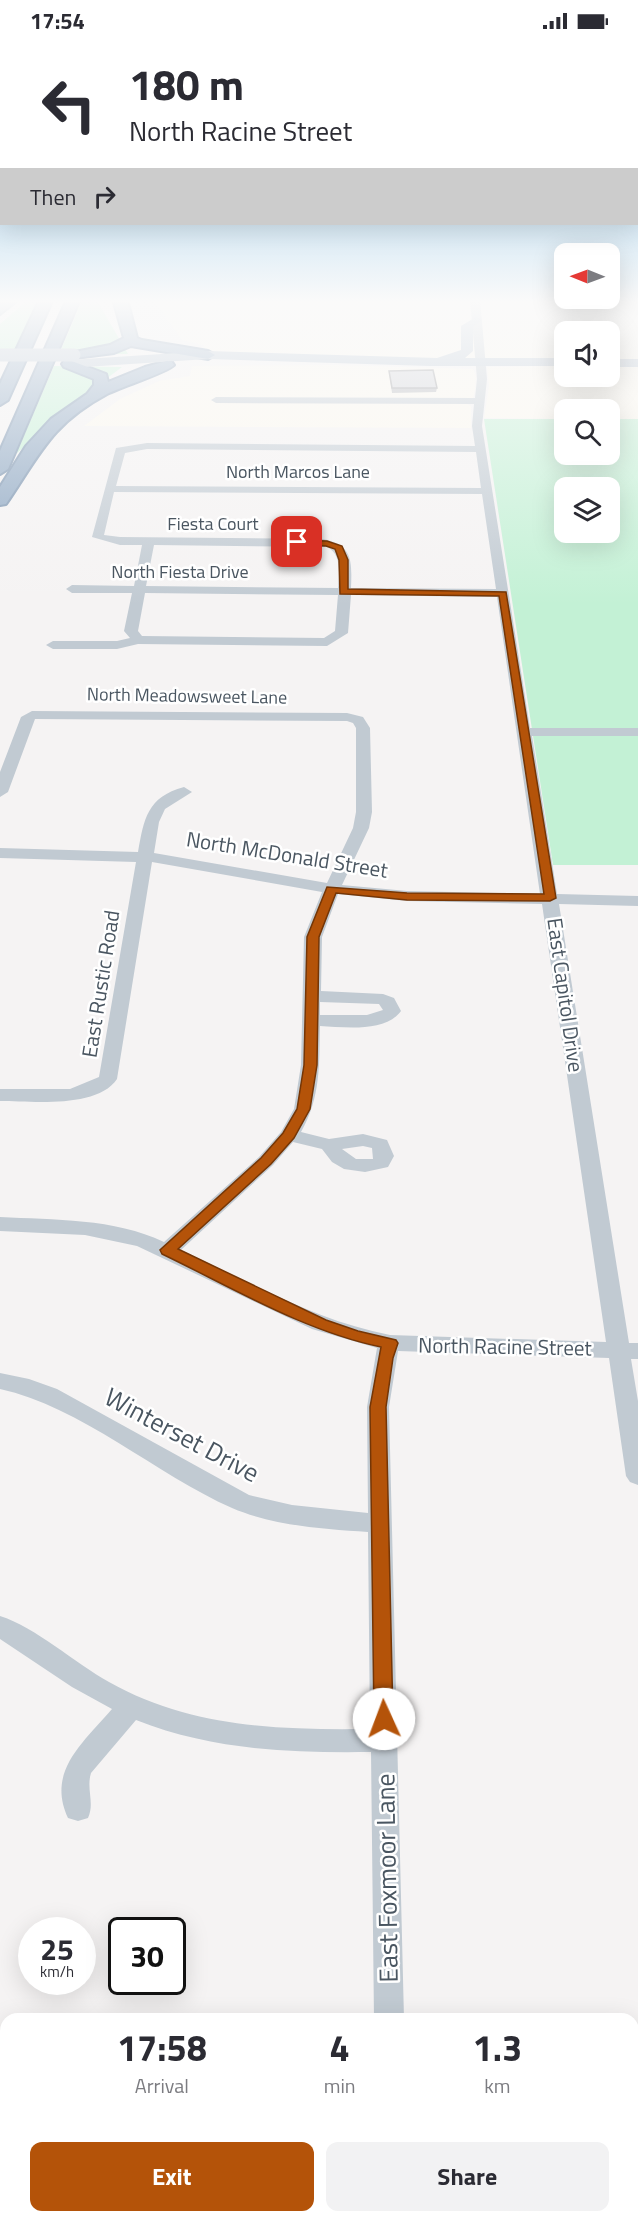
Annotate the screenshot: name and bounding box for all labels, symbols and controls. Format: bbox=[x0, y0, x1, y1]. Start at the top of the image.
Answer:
text: 17:54 bbox=[30, 4, 85, 38]
text: 180 m bbox=[129, 52, 244, 116]
icon: left bbox=[30, 66, 108, 144]
text: North Racine Street bbox=[129, 110, 352, 151]
text: Then bbox=[30, 180, 76, 214]
icon: right bbox=[88, 180, 121, 213]
north arrow bbox=[554, 243, 620, 309]
map controls bbox=[554, 243, 620, 543]
button: sound bbox=[554, 321, 620, 387]
button: search bbox=[554, 399, 620, 465]
street label: North Marcos Lane bbox=[226, 458, 370, 485]
button: layers bbox=[554, 477, 620, 543]
street label: Fiesta Court bbox=[167, 510, 259, 537]
pin bbox=[271, 516, 322, 567]
icon: arrive bbox=[280, 525, 313, 558]
street label: North Fiesta Drive bbox=[111, 558, 249, 585]
street label: North Meadowsweet Lane bbox=[87, 680, 287, 711]
street label: North McDonald Street bbox=[184, 822, 391, 886]
street label: East Rustic Road bbox=[73, 908, 127, 1060]
street label: East Capitol Drive bbox=[539, 916, 593, 1074]
street label: North Racine Street bbox=[418, 1328, 593, 1364]
street label: Winterset Drive bbox=[98, 1377, 267, 1492]
position arrow bbox=[352, 1687, 416, 1751]
street label: East Foxmoor Lane bbox=[365, 1773, 408, 1983]
speed limit sign: 30 bbox=[108, 1917, 186, 1995]
text: 25 bbox=[40, 1926, 74, 1972]
text: km/h bbox=[40, 1960, 74, 1983]
text: 17:58 bbox=[117, 2020, 207, 2075]
text: 4 bbox=[330, 2020, 350, 2075]
text: 1.3 bbox=[473, 2020, 522, 2075]
text: Arrival bbox=[135, 2070, 189, 2101]
text: min bbox=[324, 2070, 356, 2101]
text: km bbox=[484, 2070, 510, 2101]
button: Exit bbox=[30, 2142, 314, 2211]
button: Share bbox=[326, 2142, 609, 2211]

